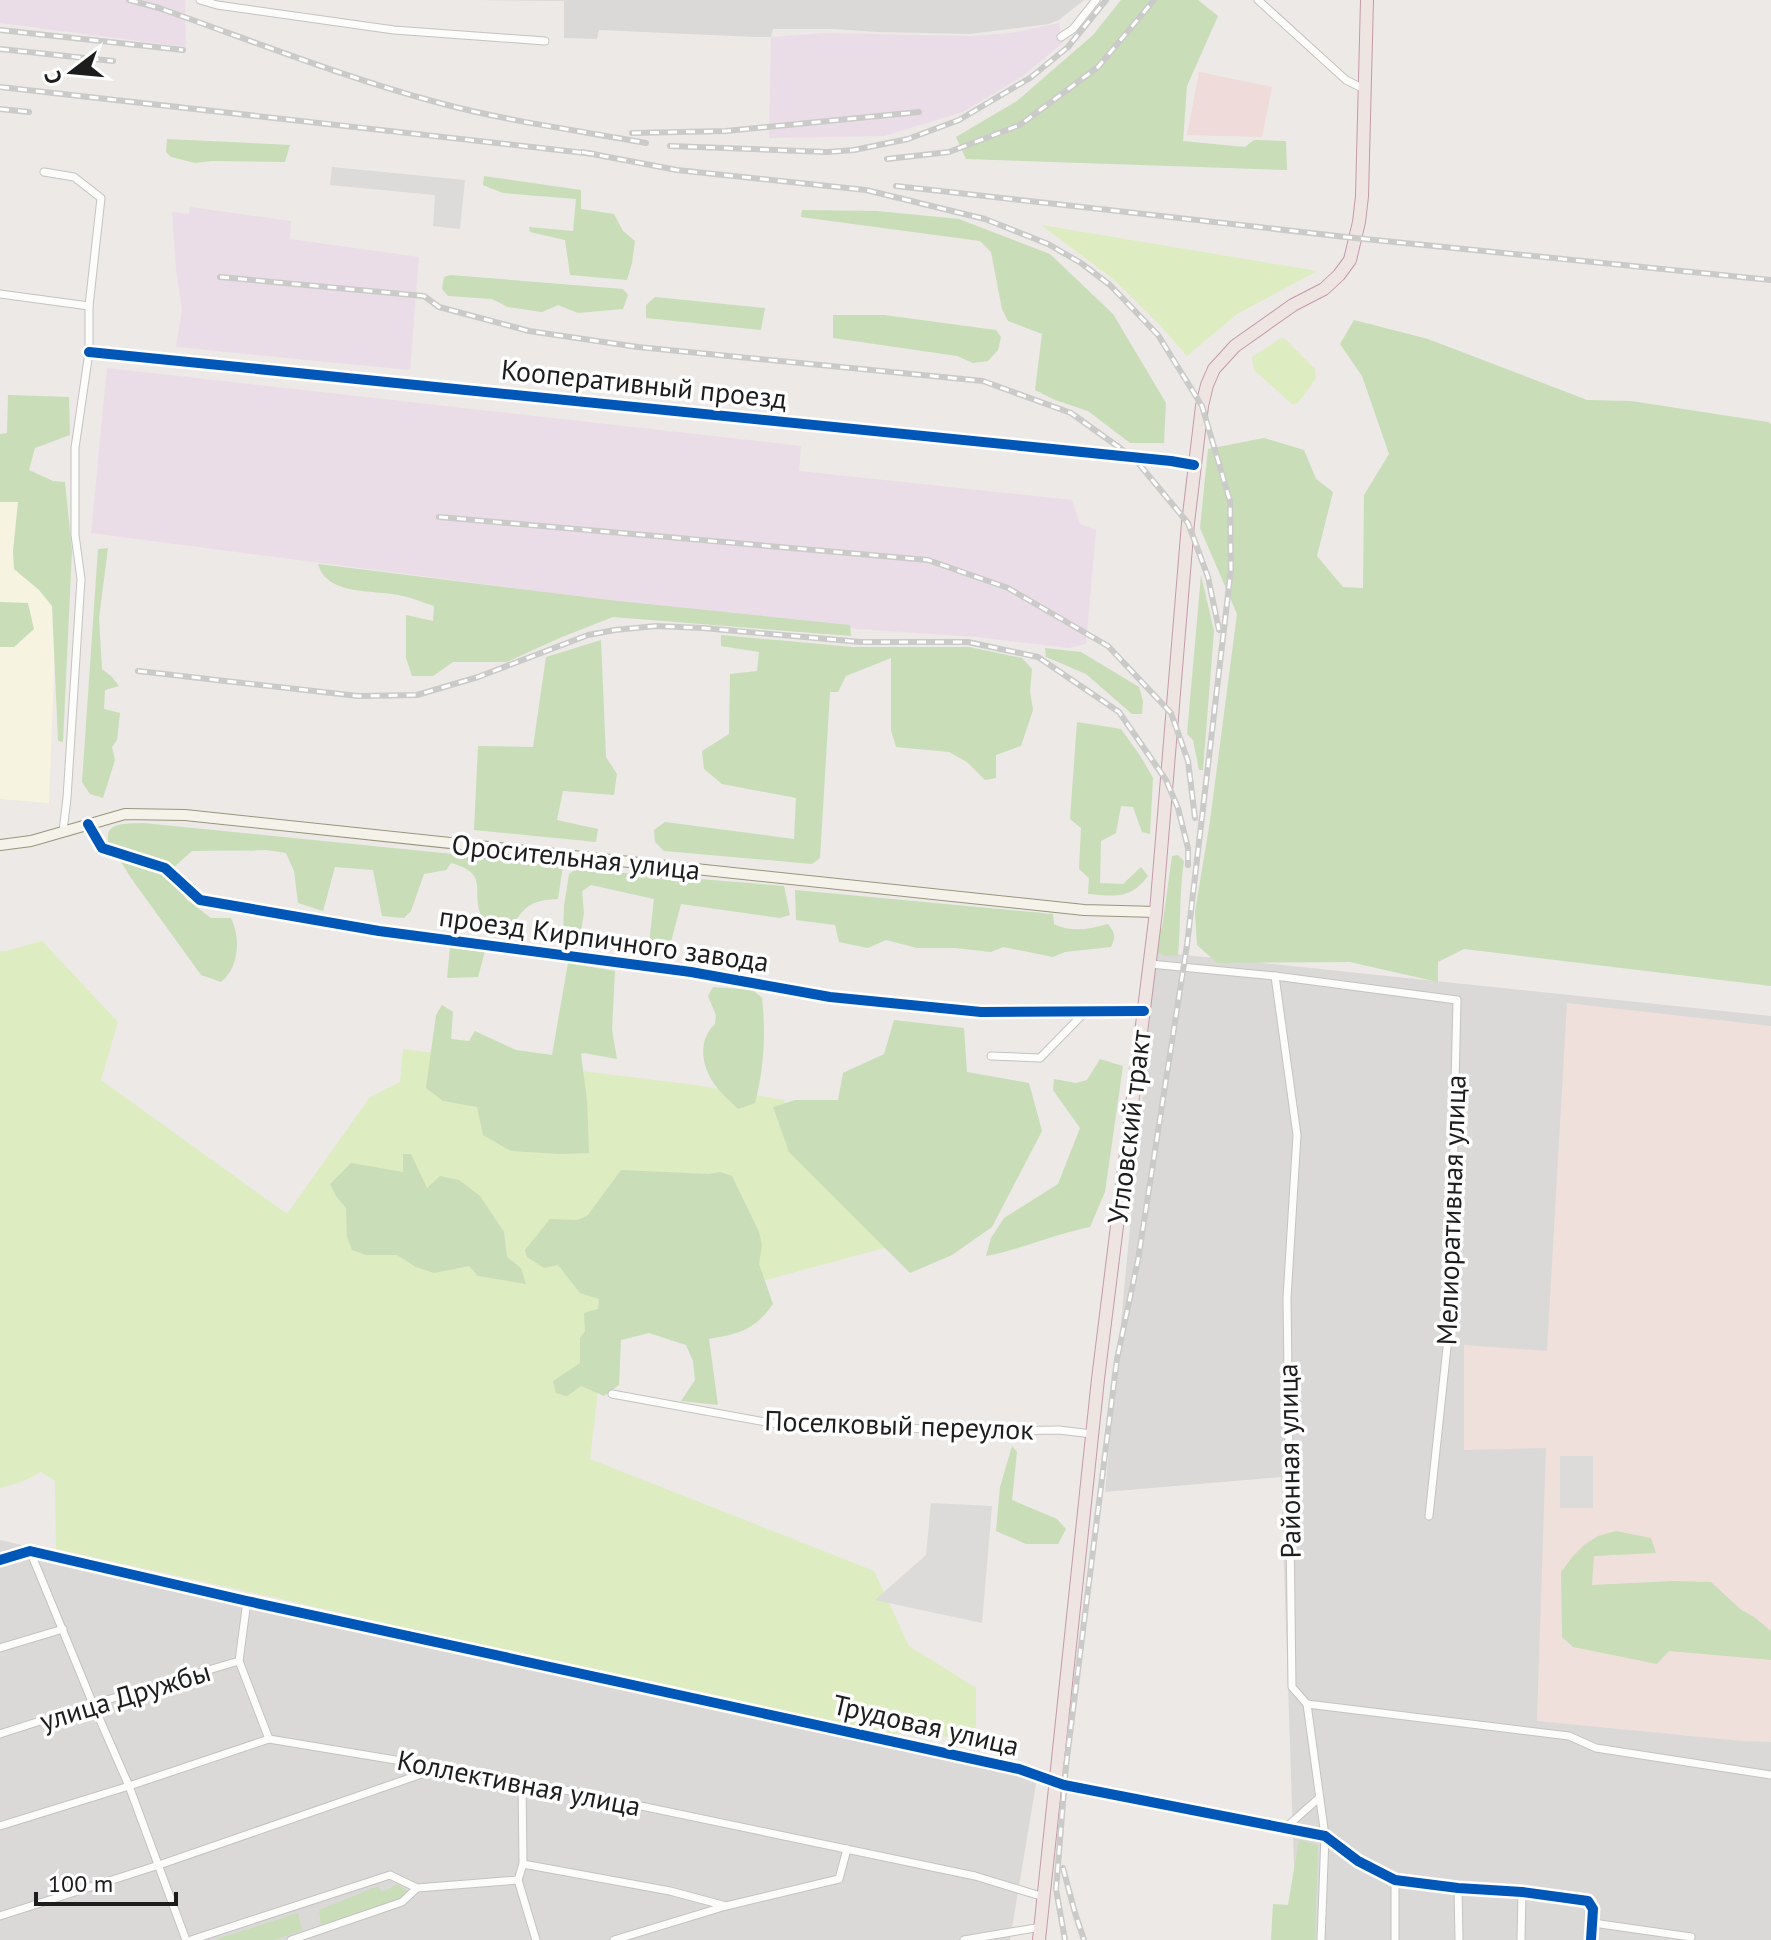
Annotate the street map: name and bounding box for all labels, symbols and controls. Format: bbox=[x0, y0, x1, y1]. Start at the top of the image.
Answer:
north arrow bbox=[32, 32, 112, 112]
text: С bbox=[38, 68, 68, 87]
street label: Кооперативный проезд bbox=[499, 350, 789, 417]
street label: Оросительная улица bbox=[450, 825, 702, 888]
street label: проезд Кирпичного завода bbox=[437, 897, 771, 980]
street label: Угловский тракт bbox=[1098, 1027, 1159, 1226]
street label: Мелиоративная улица bbox=[1427, 1074, 1474, 1346]
street label: Районная улица bbox=[1268, 1363, 1309, 1559]
street label: Поселковый переулок bbox=[764, 1401, 1035, 1448]
street label: улица Дружбы bbox=[35, 1652, 215, 1739]
street label: Трудовая улица bbox=[829, 1685, 1023, 1764]
street label: Коллективная улица bbox=[394, 1741, 644, 1824]
scale bar bbox=[36, 1856, 176, 1906]
text: 100 m bbox=[48, 1868, 113, 1899]

